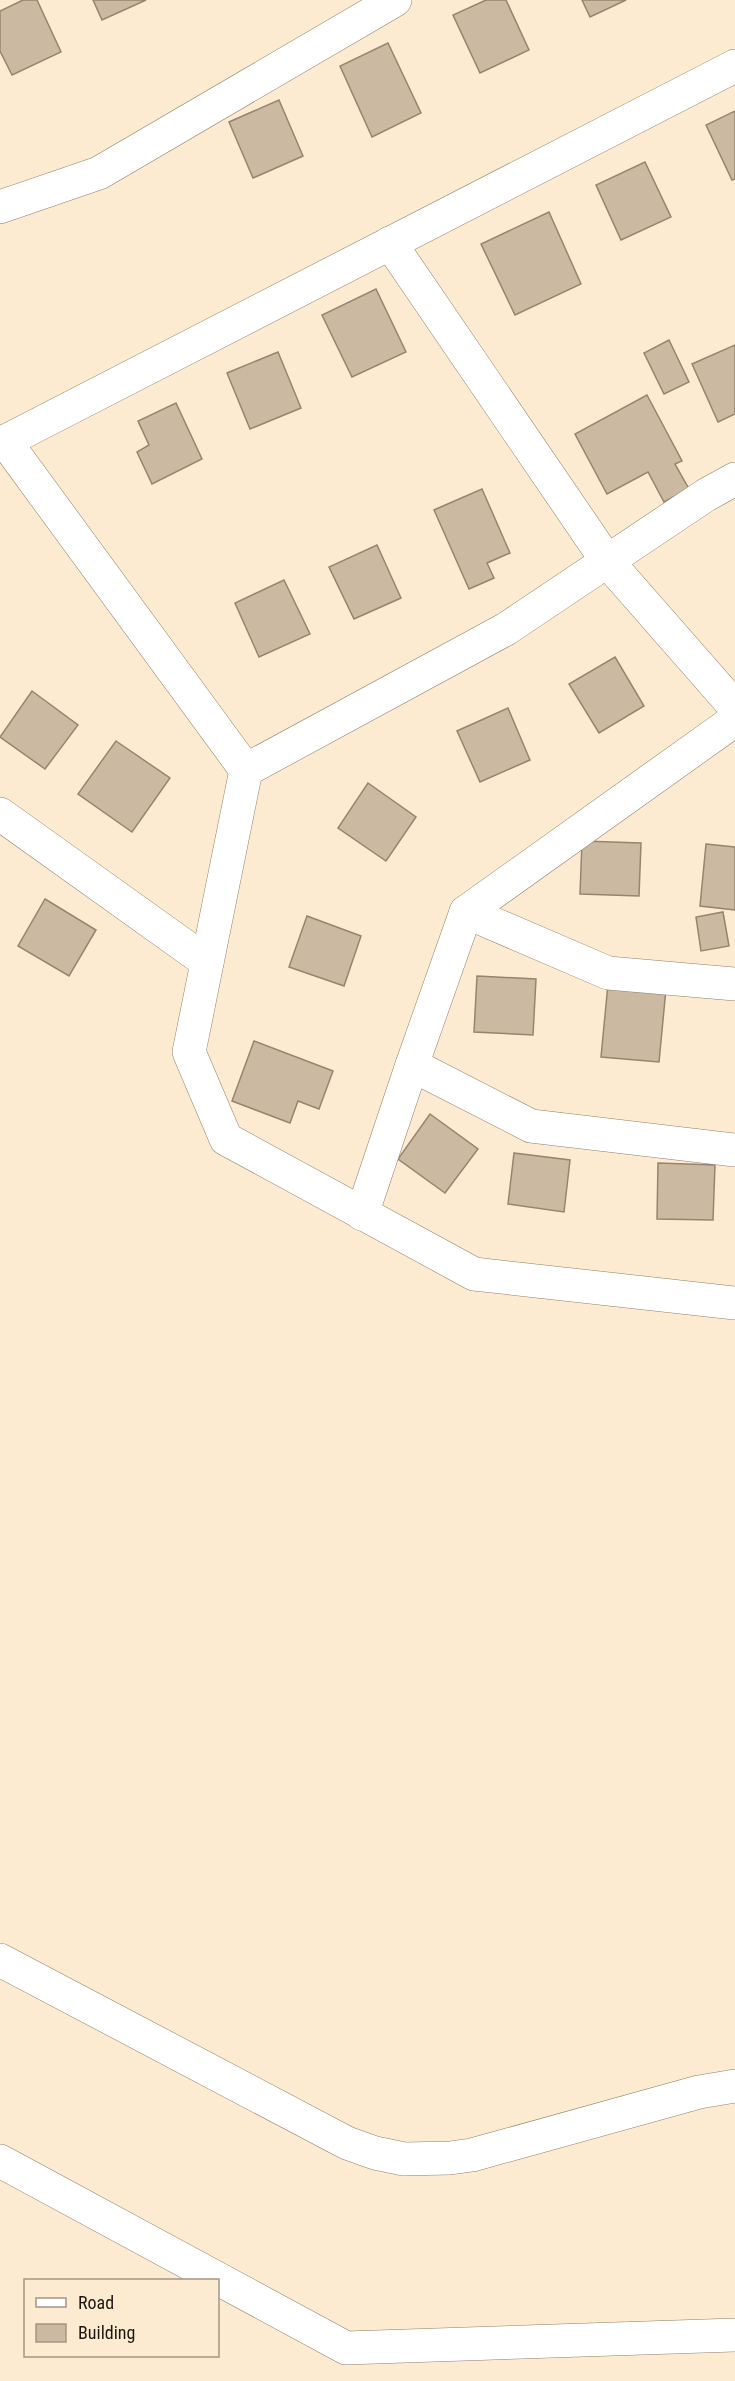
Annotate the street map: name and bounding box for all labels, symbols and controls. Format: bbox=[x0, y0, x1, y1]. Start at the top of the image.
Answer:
legend bbox=[24, 2279, 219, 2357]
text: Road bbox=[78, 2292, 114, 2313]
text: Building bbox=[78, 2322, 135, 2343]

